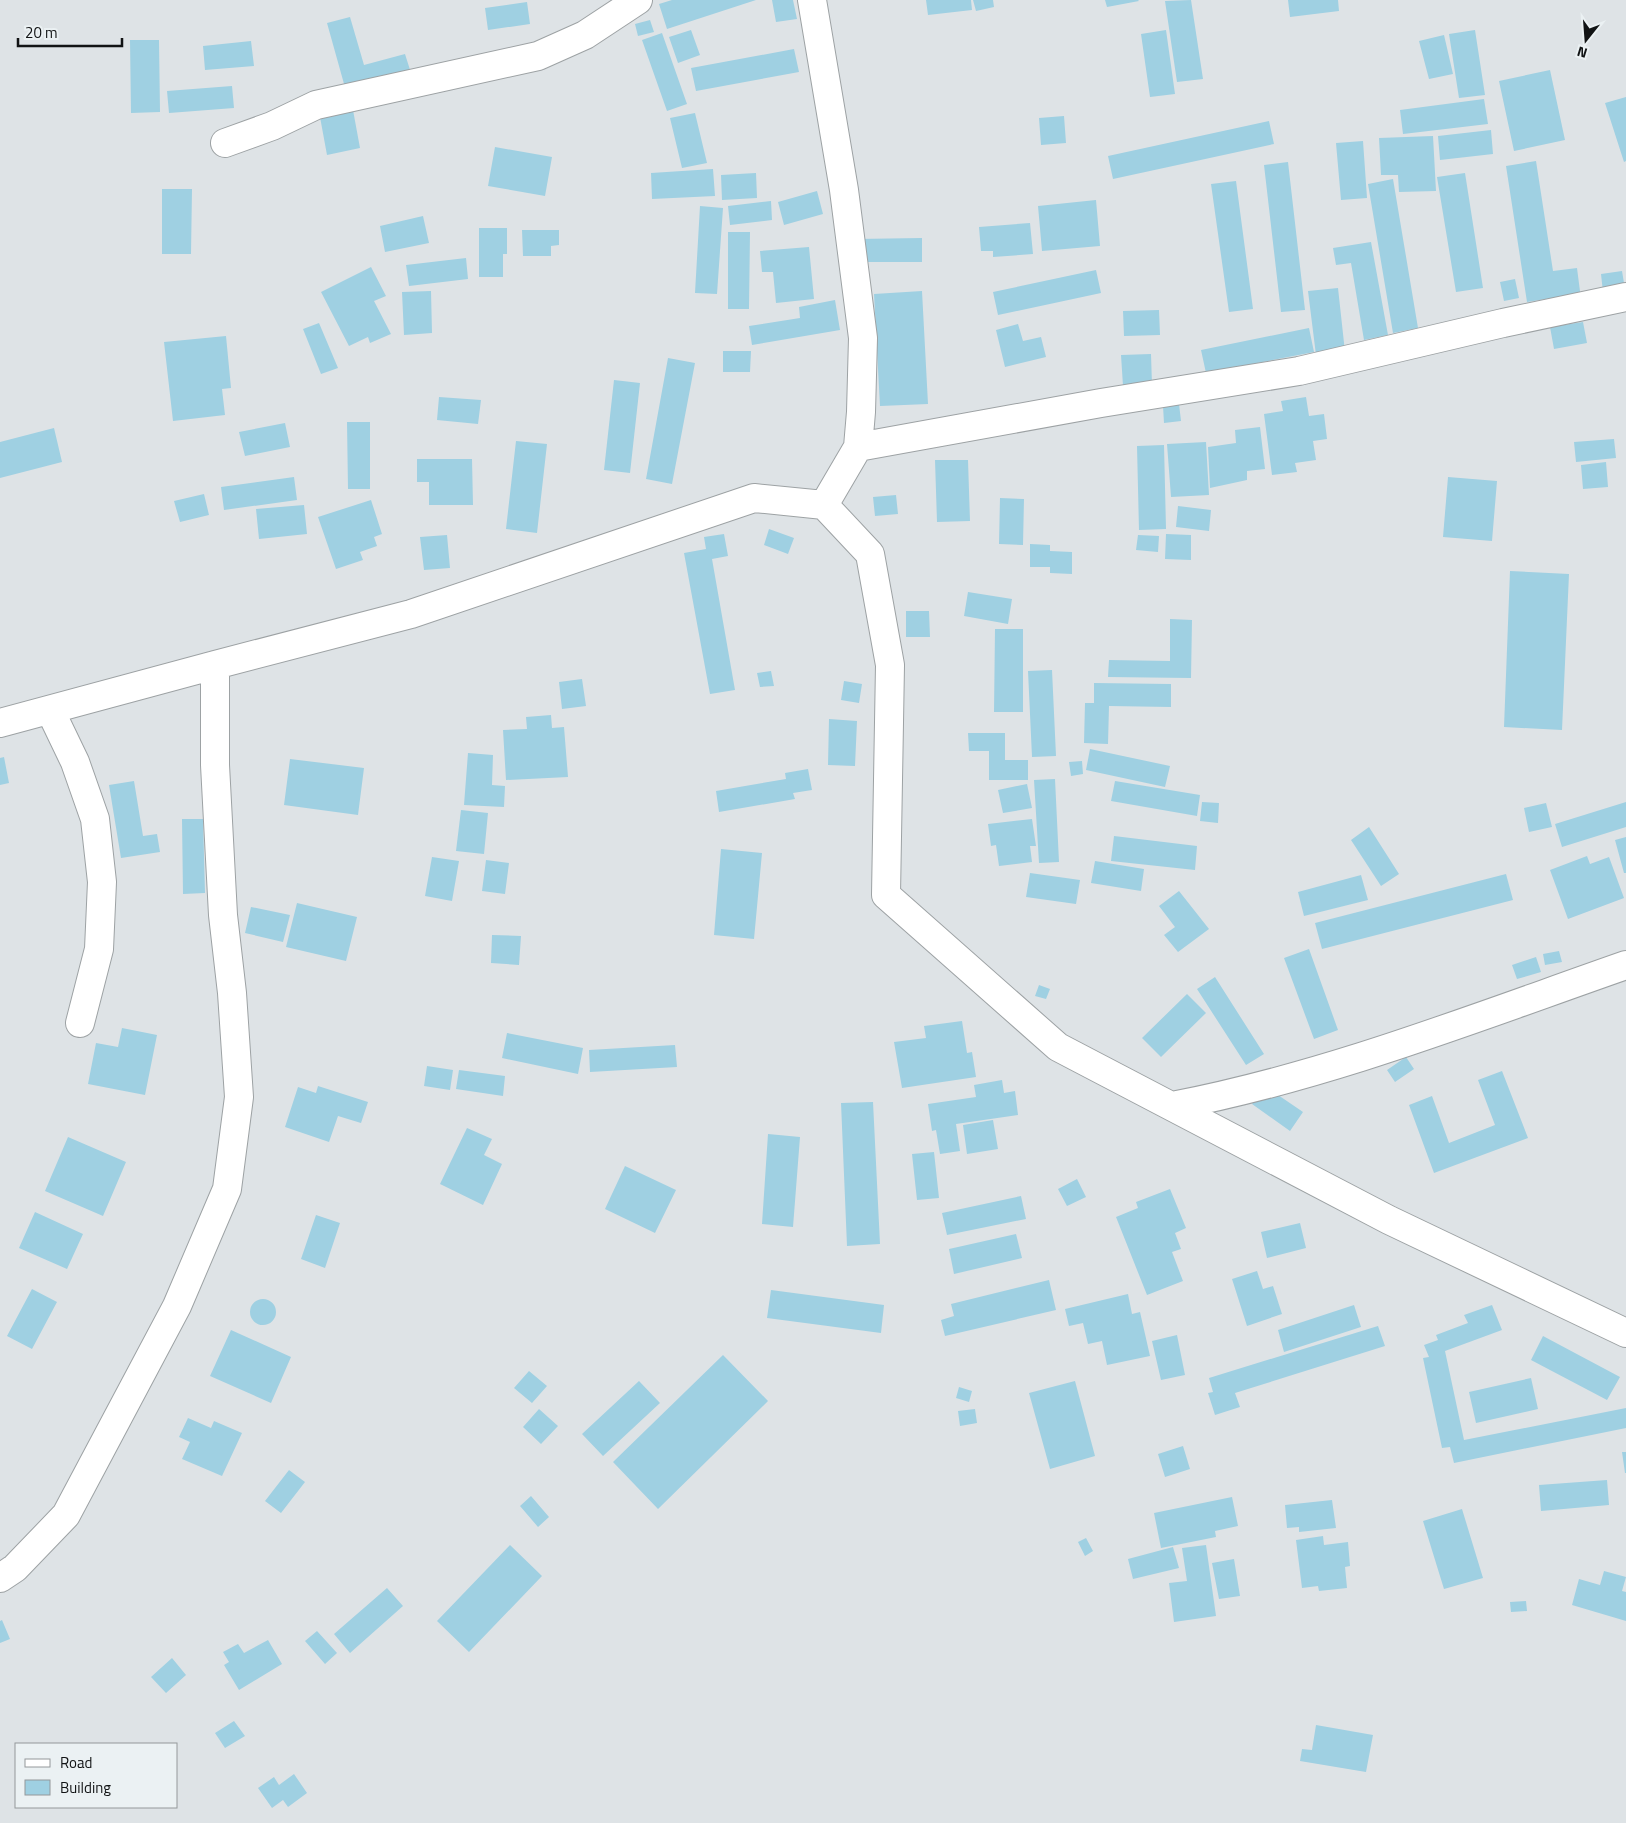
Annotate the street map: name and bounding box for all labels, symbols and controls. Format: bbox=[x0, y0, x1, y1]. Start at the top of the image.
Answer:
scale bar bbox=[18, 15, 121, 47]
north arrow bbox=[1561, 15, 1611, 65]
text: 20 m bbox=[25, 21, 58, 44]
text: N bbox=[1574, 41, 1590, 64]
legend bbox=[15, 1743, 178, 1808]
text: Road bbox=[60, 1751, 92, 1774]
text: Building bbox=[60, 1776, 111, 1799]

